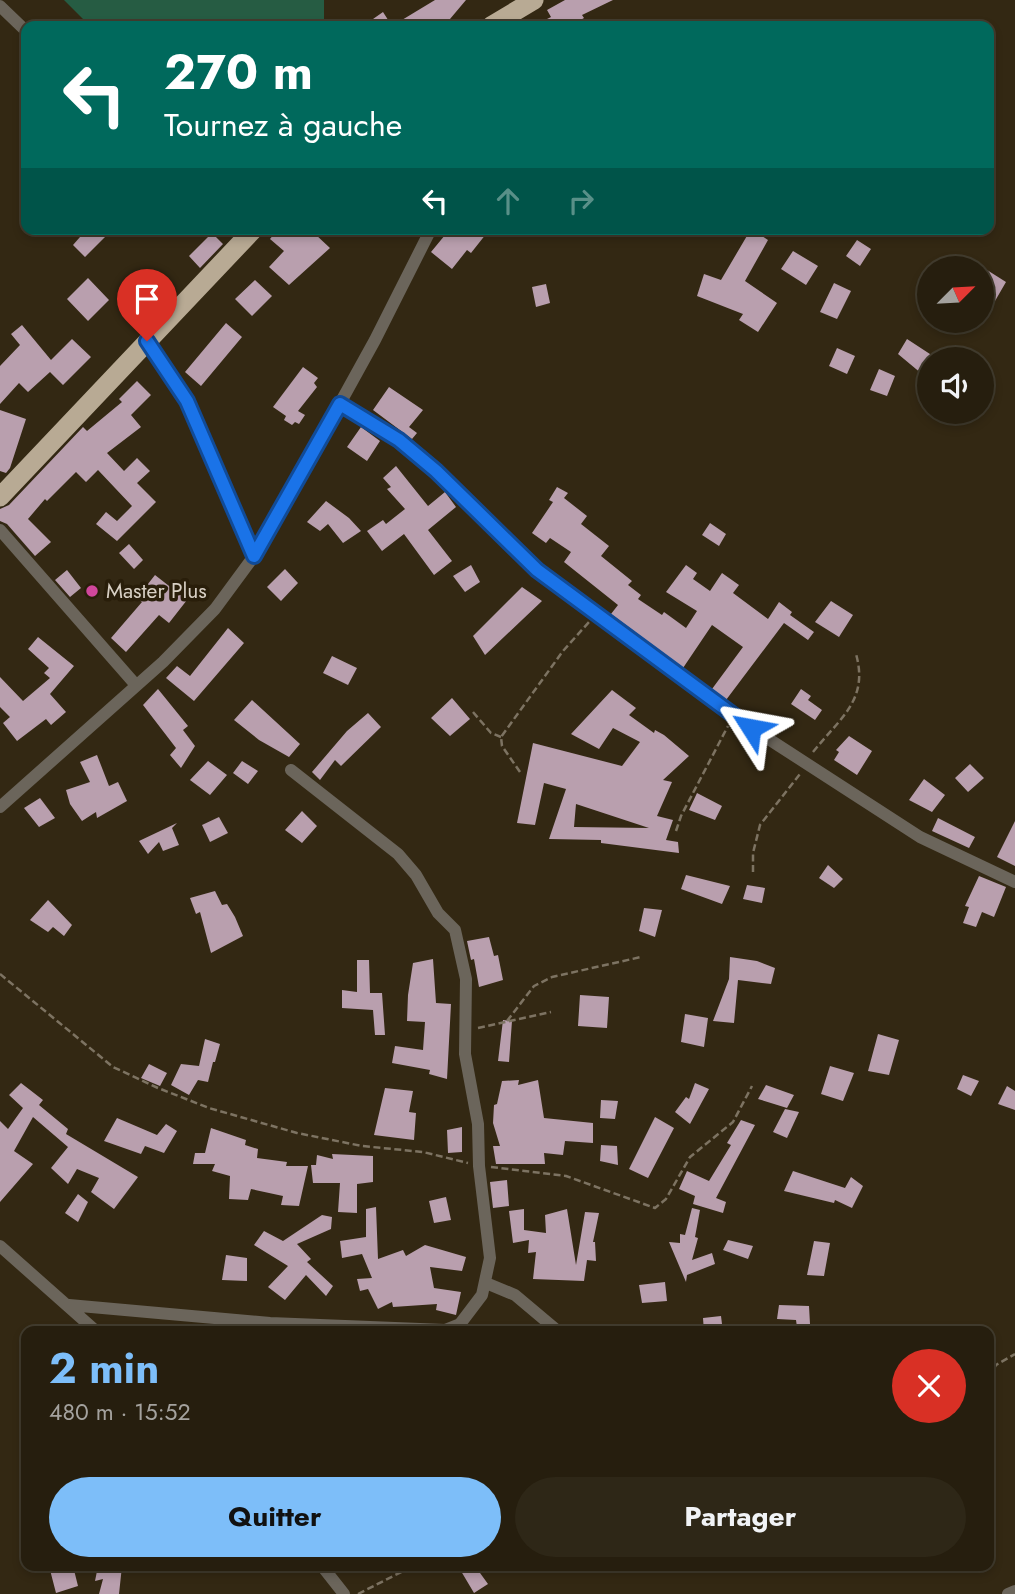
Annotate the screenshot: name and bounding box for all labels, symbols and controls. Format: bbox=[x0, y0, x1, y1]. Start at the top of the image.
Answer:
text: 270 m bbox=[164, 37, 313, 107]
icon: left bbox=[49, 49, 140, 140]
text: Tournez à gauche bbox=[164, 102, 402, 148]
icon: left bbox=[416, 182, 454, 220]
icon: ahead bbox=[489, 182, 527, 220]
icon: right bbox=[562, 182, 600, 220]
north arrow bbox=[917, 256, 994, 332]
map controls bbox=[917, 256, 994, 424]
pin bbox=[117, 269, 177, 341]
icon: arrive bbox=[128, 280, 166, 318]
button: sound bbox=[917, 347, 994, 424]
place label: Master Plus bbox=[106, 576, 207, 606]
marker: Master Plus bbox=[84, 583, 100, 599]
position arrow bbox=[714, 691, 788, 765]
text: 2 min bbox=[49, 1338, 159, 1399]
button: close bbox=[892, 1349, 966, 1423]
text: 480 m · 15:52 bbox=[49, 1395, 191, 1429]
button: Quitter bbox=[49, 1477, 501, 1557]
button: Partager bbox=[515, 1477, 966, 1557]

